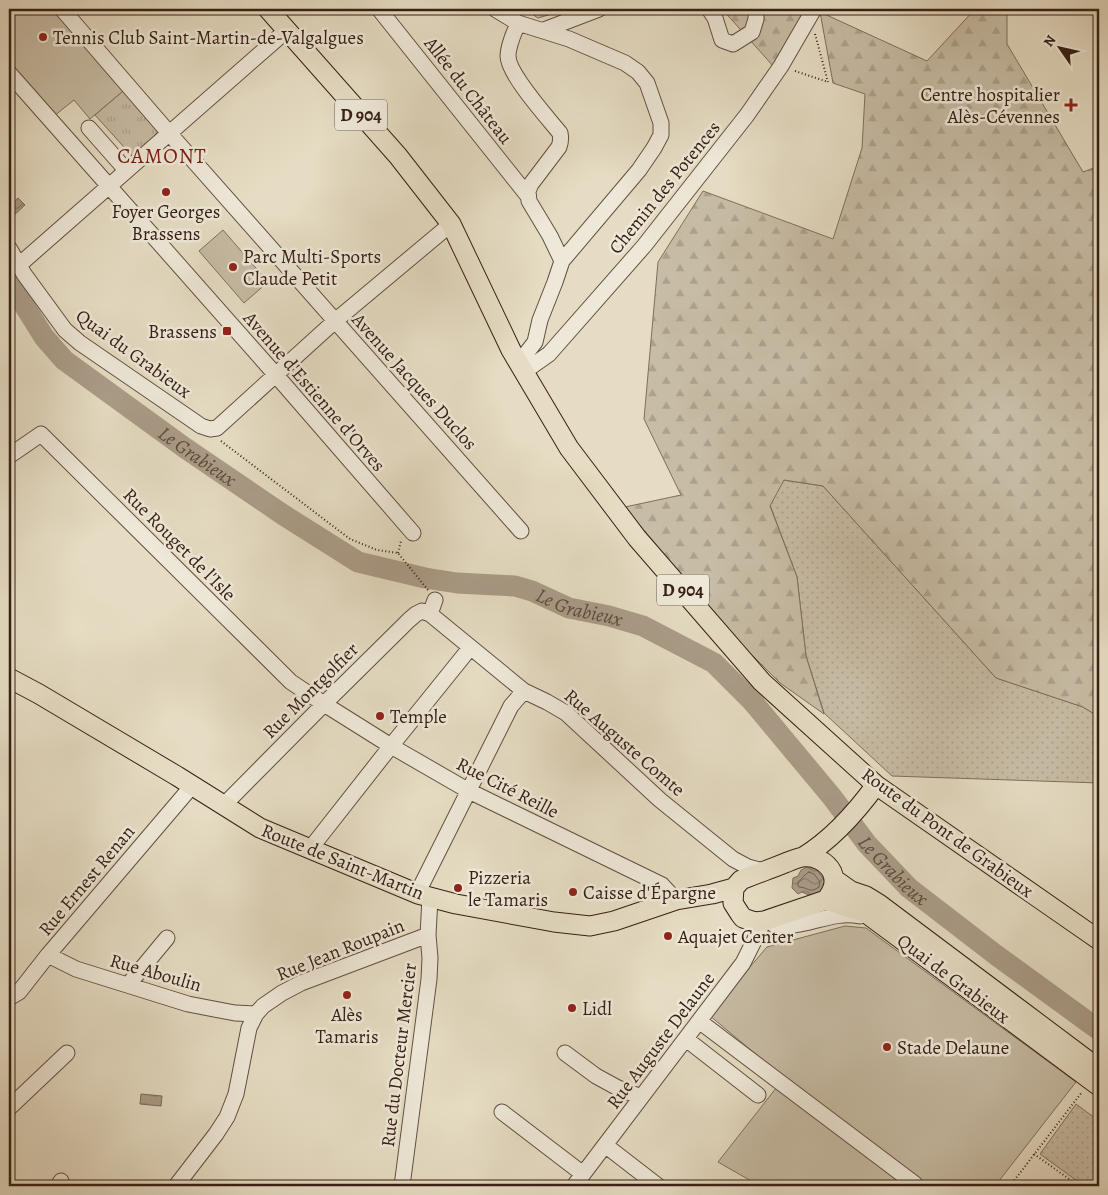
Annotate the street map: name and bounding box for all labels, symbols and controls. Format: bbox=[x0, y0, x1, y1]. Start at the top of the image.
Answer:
north arrow bbox=[1036, 22, 1086, 72]
place label: Tennis Club Saint-Martin-de-Valgalgues bbox=[53, 25, 364, 51]
marker: Tennis Club Saint-Martin-de-Valgalgues bbox=[37, 31, 49, 43]
street label: Allée du Château bbox=[417, 31, 519, 150]
text: N bbox=[1039, 31, 1060, 51]
place label: Centre hospitalier Alès-Cévennes bbox=[920, 82, 1060, 130]
marker: Centre hospitalier Alès-Cévennes bbox=[1064, 98, 1078, 112]
road number: D 904 bbox=[335, 100, 387, 130]
street label: Chemin des Potences bbox=[603, 116, 727, 260]
district label: CAMONT bbox=[117, 142, 207, 170]
marker: Foyer Georges Brassens bbox=[160, 186, 172, 198]
place label: Foyer Georges Brassens bbox=[112, 199, 220, 247]
place label: Parc Multi-Sports Claude Petit bbox=[243, 244, 381, 292]
marker: Parc Multi-Sports Claude Petit bbox=[227, 261, 239, 273]
street label: Quai du Grabieux bbox=[70, 303, 196, 405]
street label: Avenue d'Estienne d'Orves bbox=[237, 305, 391, 477]
street label: Avenue Jacques Duclos bbox=[345, 307, 483, 456]
place label: Brassens bbox=[148, 319, 217, 345]
marker: Brassens bbox=[221, 325, 233, 337]
water label: Le Grabieux bbox=[153, 420, 242, 493]
street label: Rue Rouget de l'Isle bbox=[117, 482, 242, 607]
road number: D 904 bbox=[657, 574, 709, 606]
water label: Le Grabieux bbox=[532, 582, 627, 634]
street label: Rue Montgolfier bbox=[257, 637, 364, 744]
street label: Rue Auguste Comte bbox=[558, 683, 690, 802]
place label: Temple bbox=[390, 704, 447, 730]
marker: Temple bbox=[374, 710, 386, 722]
street label: Rue Cité Reille bbox=[452, 751, 563, 825]
street label: Route du Pont de Grabieux bbox=[856, 762, 1039, 904]
street label: Route de Saint-Martin bbox=[257, 817, 428, 906]
street label: Rue Ernest Renan bbox=[33, 820, 141, 942]
water label: Le Grabieux bbox=[851, 830, 934, 912]
place label: Pizzeria le Tamaris bbox=[468, 865, 548, 913]
place label: Caisse d'Épargne bbox=[583, 880, 716, 906]
marker: Pizzeria le Tamaris bbox=[452, 882, 464, 894]
marker: Caisse d'Épargne bbox=[567, 886, 579, 898]
street label: Rue Jean Roupain bbox=[272, 912, 408, 987]
place label: Aquajet Center bbox=[677, 924, 794, 950]
street label: Quai de Grabieux bbox=[892, 928, 1015, 1030]
marker: Aquajet Center bbox=[662, 930, 674, 942]
street label: Rue Aboulin bbox=[107, 947, 205, 998]
street label: Rue du Docteur Mercier bbox=[375, 962, 423, 1149]
street label: Rue Auguste Delaune bbox=[601, 967, 721, 1114]
marker: Alès Tamaris bbox=[341, 989, 353, 1001]
place label: Lidl bbox=[582, 996, 612, 1022]
place label: Alès Tamaris bbox=[315, 1002, 379, 1050]
marker: Lidl bbox=[566, 1002, 578, 1014]
place label: Stade Delaune bbox=[897, 1035, 1009, 1061]
marker: Stade Delaune bbox=[881, 1041, 893, 1053]

